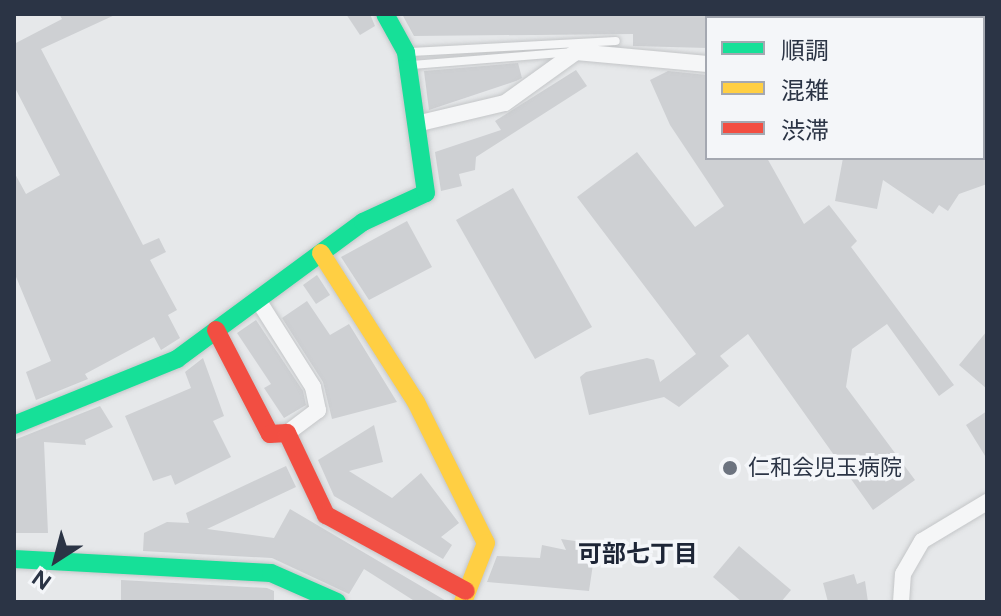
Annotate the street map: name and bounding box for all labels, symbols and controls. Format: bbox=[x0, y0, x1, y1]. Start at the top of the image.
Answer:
legend bbox=[705, 16, 985, 160]
text: 順調 bbox=[781, 36, 829, 65]
text: 混雑 bbox=[781, 76, 829, 105]
text: 渋滞 bbox=[781, 116, 829, 145]
place label: 仁和会児玉病院 bbox=[748, 455, 902, 481]
marker: 仁和会児玉病院 bbox=[719, 457, 741, 479]
north arrow bbox=[16, 520, 96, 600]
district label: 可部七丁目 bbox=[578, 540, 698, 568]
text: N bbox=[27, 564, 56, 596]

